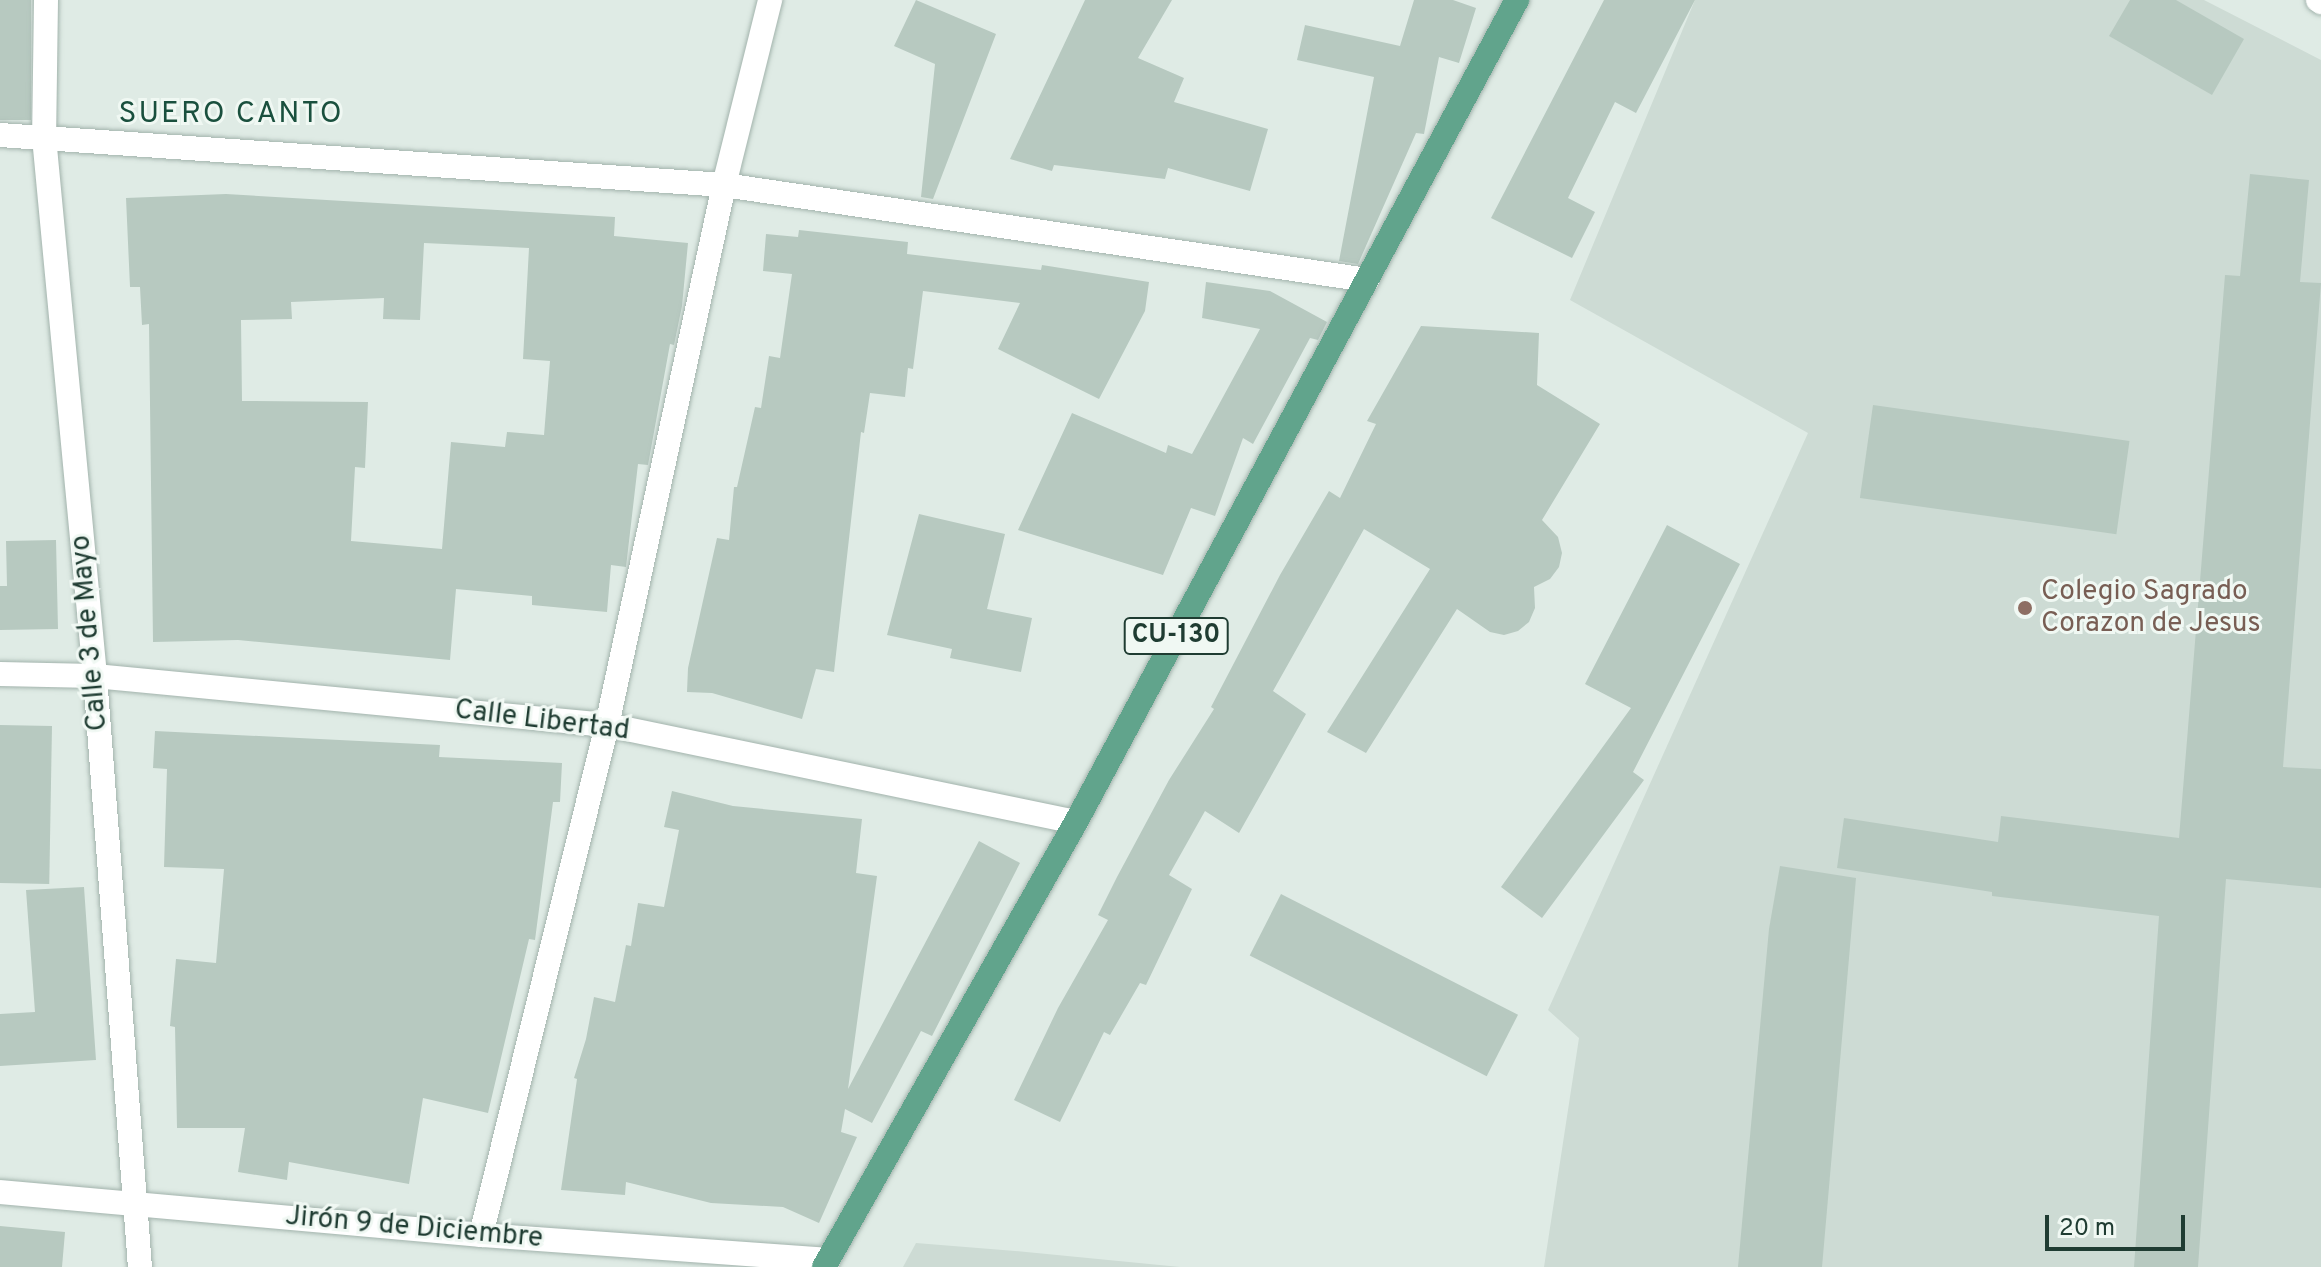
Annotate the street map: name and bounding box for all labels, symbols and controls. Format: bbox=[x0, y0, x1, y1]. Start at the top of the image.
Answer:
district label: SUERO CANTO bbox=[118, 97, 344, 133]
street label: Calle 3 de Mayo bbox=[65, 534, 115, 732]
place label: Colegio Sagrado Corazon de Jesus bbox=[2041, 575, 2261, 641]
marker: Colegio Sagrado Corazon de Jesus bbox=[2016, 599, 2034, 617]
road number: CU-130 bbox=[1122, 614, 1230, 658]
street label: Calle Libertad bbox=[453, 694, 631, 748]
scale bar bbox=[2049, 1199, 2189, 1249]
street label: Jirón 9 de Diciembre bbox=[284, 1200, 544, 1256]
text: 20 m bbox=[2059, 1214, 2115, 1244]

